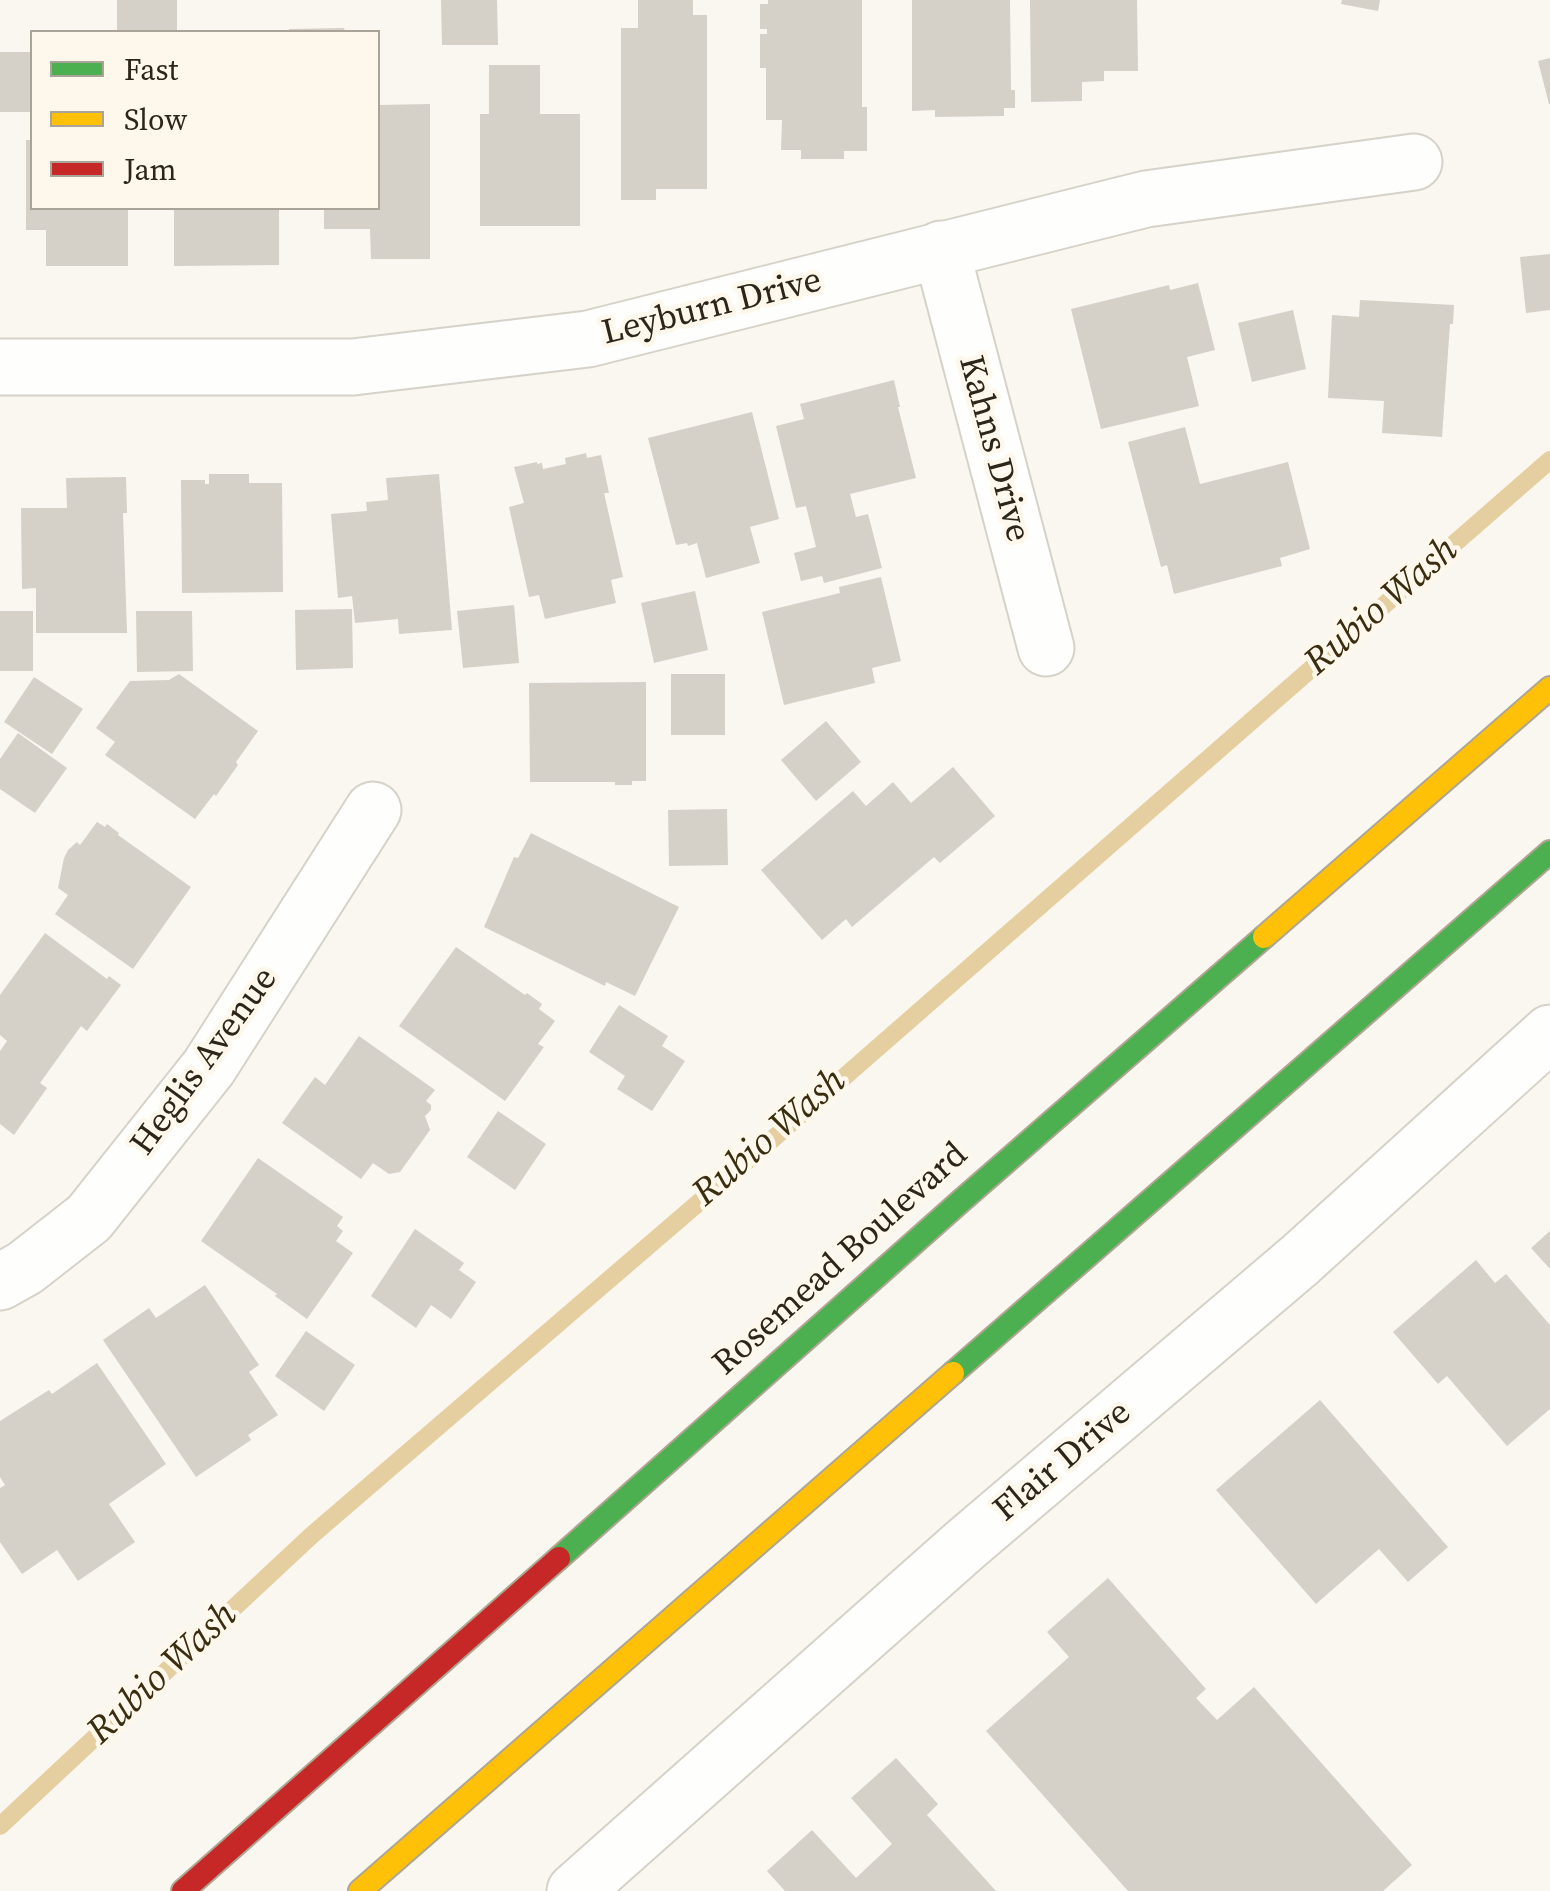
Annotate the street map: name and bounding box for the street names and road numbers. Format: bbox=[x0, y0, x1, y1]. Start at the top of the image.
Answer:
street label: Leyburn Drive bbox=[598, 260, 826, 356]
street label: Kahns Drive bbox=[948, 351, 1038, 547]
street label: Heglis Avenue bbox=[123, 960, 287, 1164]
street label: Rosemead Boulevard bbox=[705, 1135, 977, 1385]
street label: Flair Drive bbox=[986, 1393, 1140, 1531]

